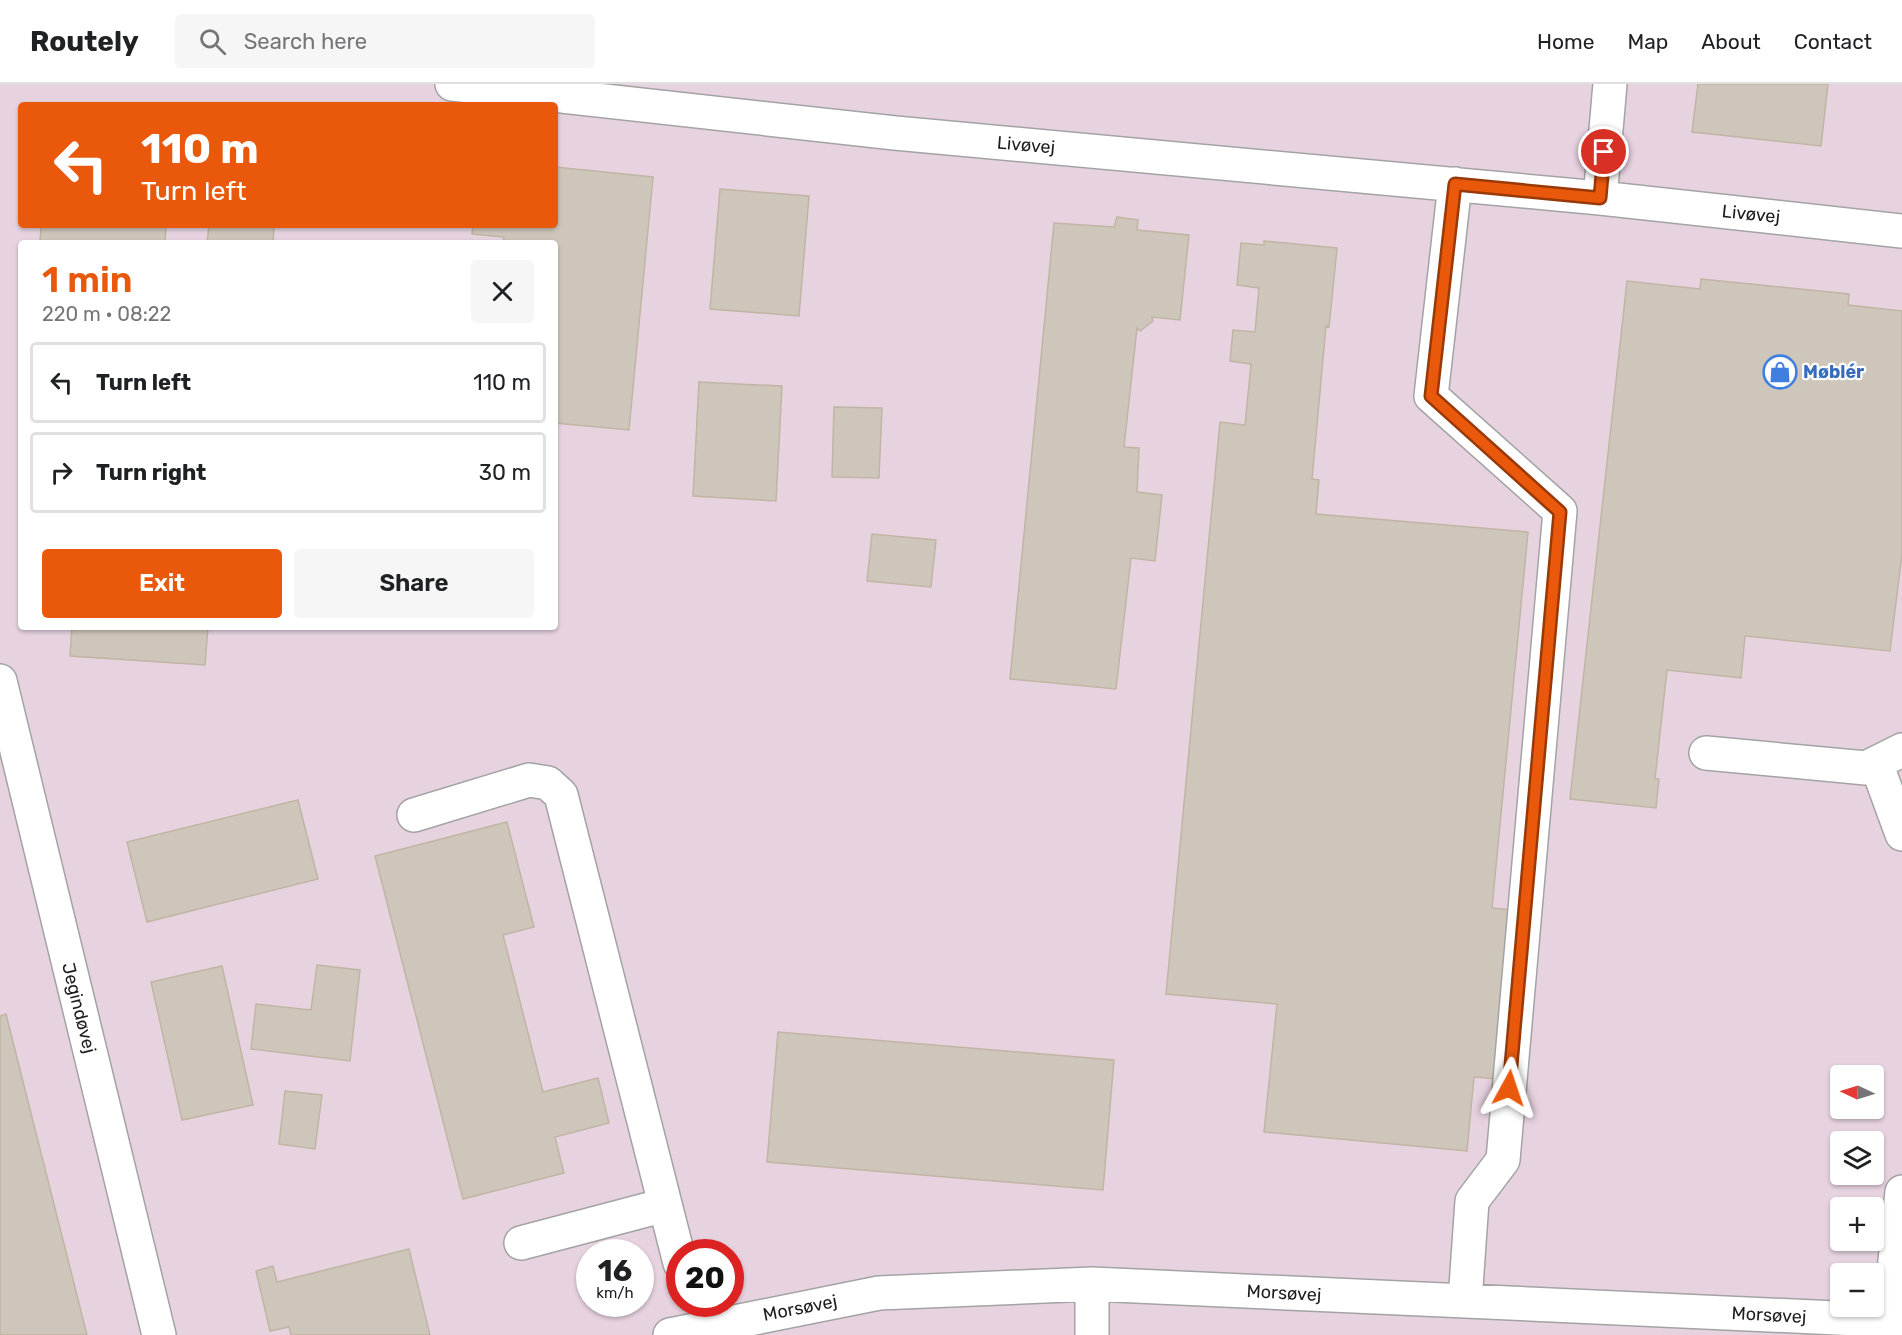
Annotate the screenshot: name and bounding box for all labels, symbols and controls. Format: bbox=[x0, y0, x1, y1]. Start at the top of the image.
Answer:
search box bbox=[175, 14, 595, 68]
text: Routely bbox=[30, 25, 139, 58]
icon: search bbox=[196, 25, 229, 58]
text: Search here bbox=[244, 28, 367, 55]
text: Home bbox=[1537, 29, 1594, 54]
text: Map bbox=[1627, 29, 1668, 54]
text: About bbox=[1701, 29, 1761, 54]
text: Contact bbox=[1794, 29, 1872, 54]
text: 110 m bbox=[141, 124, 259, 174]
icon: left bbox=[42, 126, 120, 204]
pin bbox=[1578, 126, 1629, 177]
street label: Livøvej bbox=[996, 131, 1056, 159]
icon: arrive bbox=[1587, 135, 1620, 168]
text: Turn left bbox=[141, 175, 246, 207]
street label: Livøvej bbox=[1721, 200, 1781, 228]
text: 1 min bbox=[42, 258, 133, 301]
button: close bbox=[471, 260, 534, 323]
text: 220 m · 08:22 bbox=[42, 302, 171, 326]
shop icon: Møblér bbox=[1762, 354, 1798, 390]
place label: Møblér bbox=[1803, 361, 1864, 383]
icon: left bbox=[45, 366, 78, 399]
text: Turn left bbox=[96, 369, 191, 396]
text: 110 m bbox=[473, 369, 531, 396]
icon: right bbox=[45, 456, 78, 489]
text: Turn right bbox=[96, 459, 206, 486]
text: 30 m bbox=[479, 459, 531, 486]
button: Exit bbox=[42, 549, 282, 618]
button: Share bbox=[294, 549, 534, 618]
street label: Jegindøvej bbox=[57, 960, 101, 1056]
position arrow bbox=[1477, 1056, 1541, 1120]
north arrow bbox=[1830, 1065, 1884, 1119]
map controls bbox=[1830, 1065, 1884, 1317]
button: layers bbox=[1830, 1131, 1884, 1185]
button: + bbox=[1830, 1197, 1884, 1251]
speed limit sign: 20 bbox=[666, 1239, 744, 1317]
text: 16 bbox=[598, 1253, 632, 1289]
button: − bbox=[1830, 1263, 1884, 1317]
street label: Morsøvej bbox=[1246, 1280, 1322, 1306]
text: km/h bbox=[596, 1284, 634, 1302]
street label: Morsøvej bbox=[761, 1290, 839, 1326]
street label: Morsøvej bbox=[1731, 1302, 1807, 1328]

